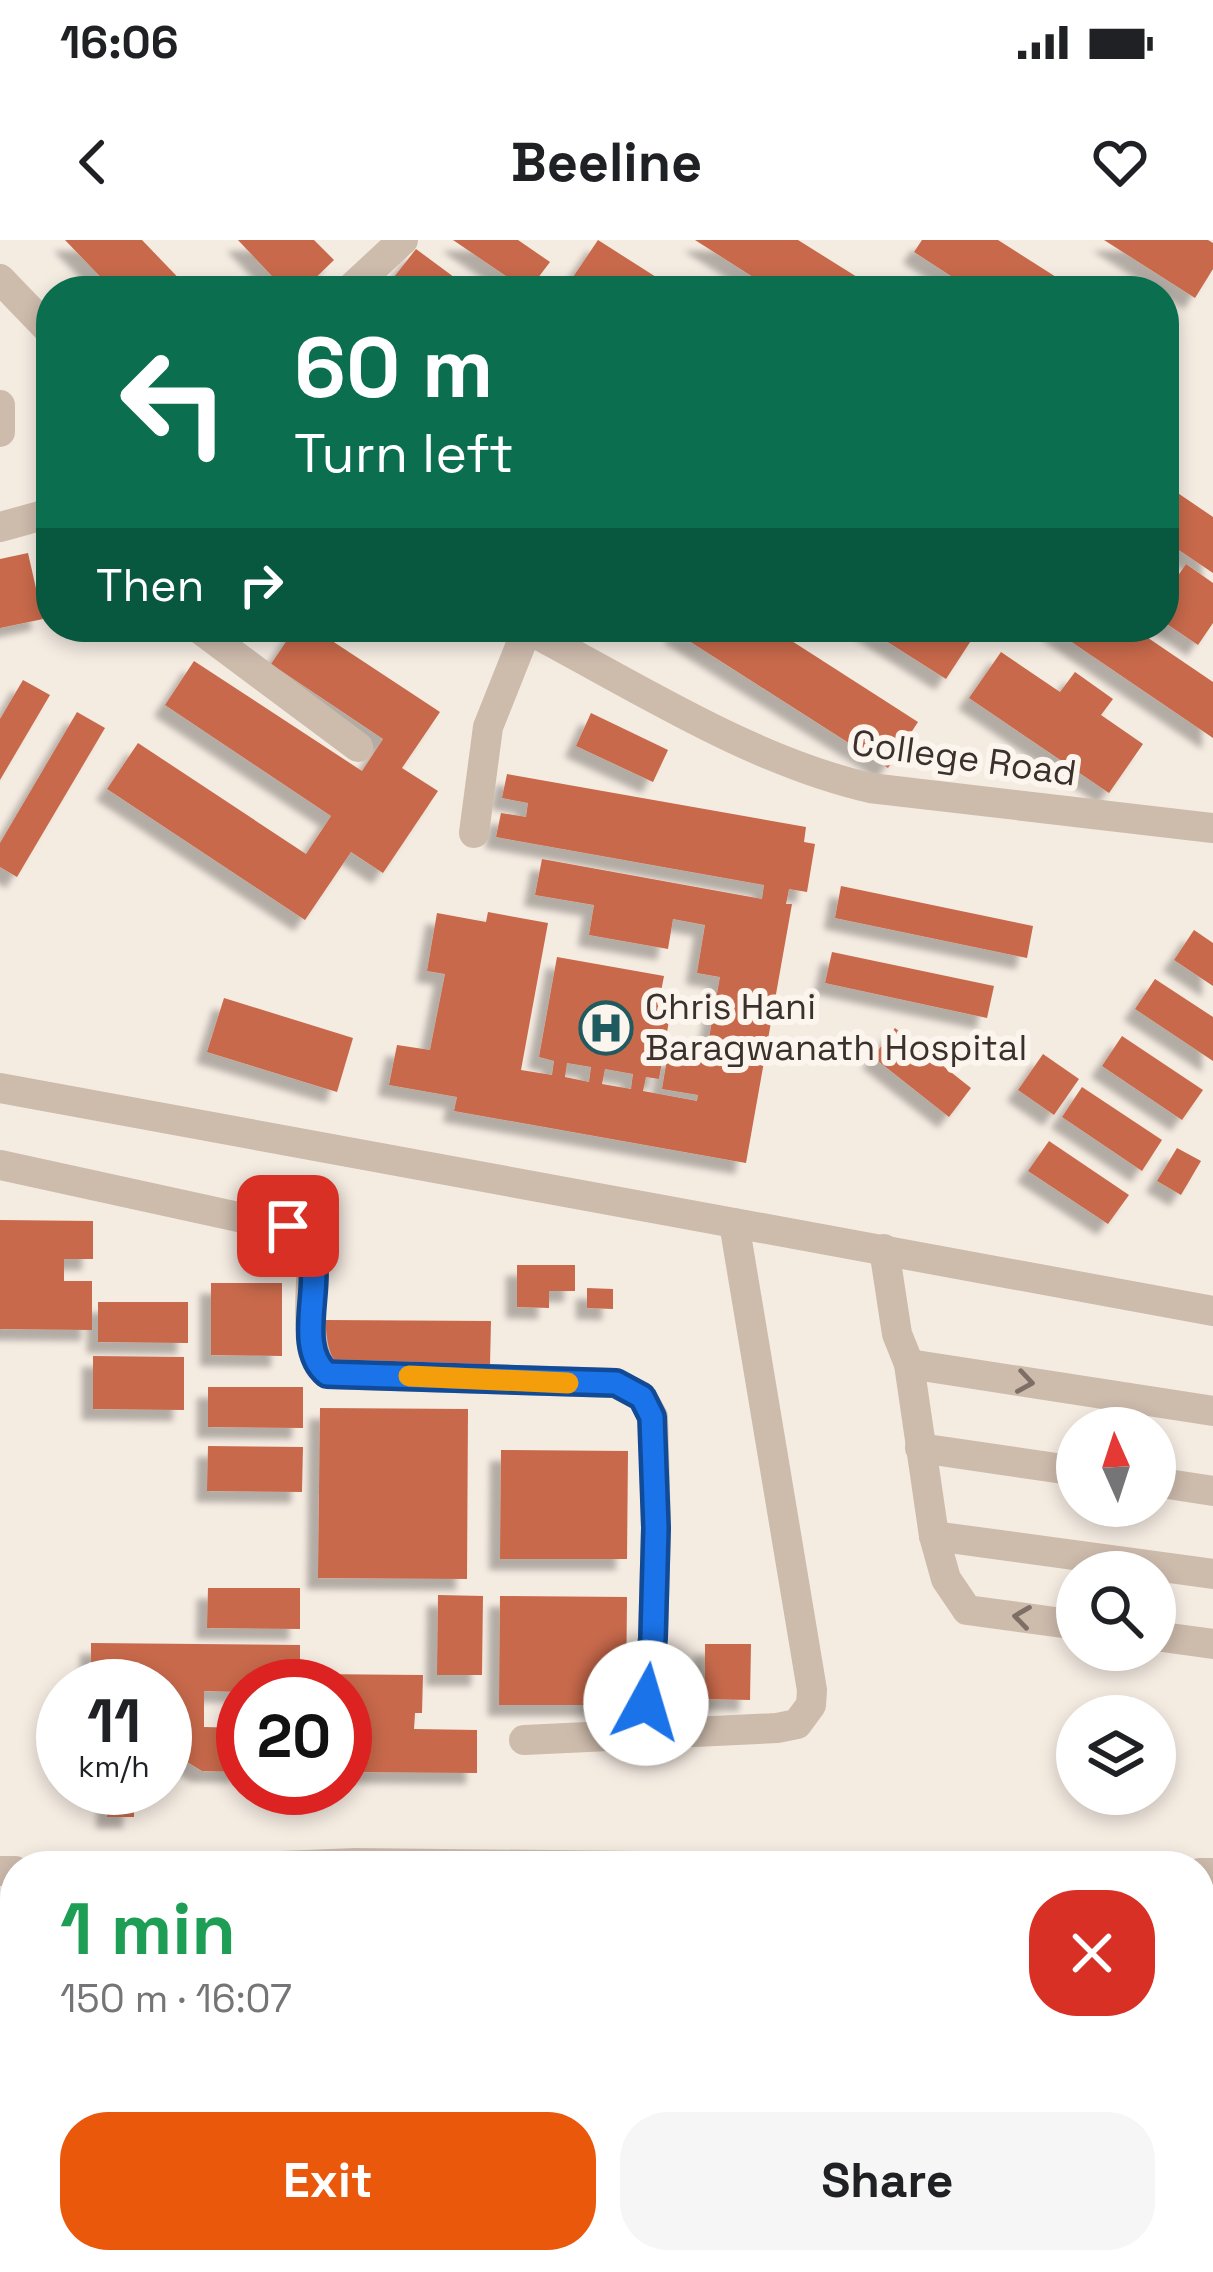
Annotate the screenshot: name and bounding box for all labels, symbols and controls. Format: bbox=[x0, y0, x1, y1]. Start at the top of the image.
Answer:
text: 16:06 bbox=[60, 14, 179, 71]
text: Beeline bbox=[511, 128, 702, 197]
icon: back bbox=[60, 129, 126, 195]
icon: heart bbox=[1087, 129, 1153, 195]
text: 60 m bbox=[294, 314, 493, 422]
icon: left bbox=[96, 324, 252, 480]
text: Turn left bbox=[294, 419, 514, 488]
icon: right bbox=[228, 552, 294, 618]
text: Then bbox=[96, 557, 204, 614]
street label: College Road bbox=[849, 719, 1079, 797]
place label: Chris Hani Baragwanath Hospital bbox=[645, 984, 1027, 1071]
hospital icon: Chris Hani Baragwanath Hospital bbox=[578, 1000, 634, 1056]
pin bbox=[237, 1175, 339, 1277]
icon: arrive bbox=[255, 1193, 321, 1259]
one-way arrow bbox=[1015, 1368, 1035, 1394]
north arrow bbox=[1056, 1407, 1176, 1527]
map controls bbox=[1056, 1407, 1176, 1815]
button: search bbox=[1056, 1551, 1176, 1671]
one-way arrow bbox=[1012, 1605, 1032, 1631]
position arrow bbox=[583, 1640, 709, 1766]
speed limit sign: 20 bbox=[216, 1659, 372, 1815]
text: 11 bbox=[87, 1683, 141, 1760]
button: layers bbox=[1056, 1695, 1176, 1815]
text: km/h bbox=[78, 1747, 150, 1786]
text: 1 min bbox=[60, 1883, 236, 1975]
button: close bbox=[1029, 1890, 1155, 2016]
text: 150 m · 16:07 bbox=[60, 1974, 292, 2023]
button: Exit bbox=[60, 2112, 596, 2250]
button: Share bbox=[620, 2112, 1155, 2250]

